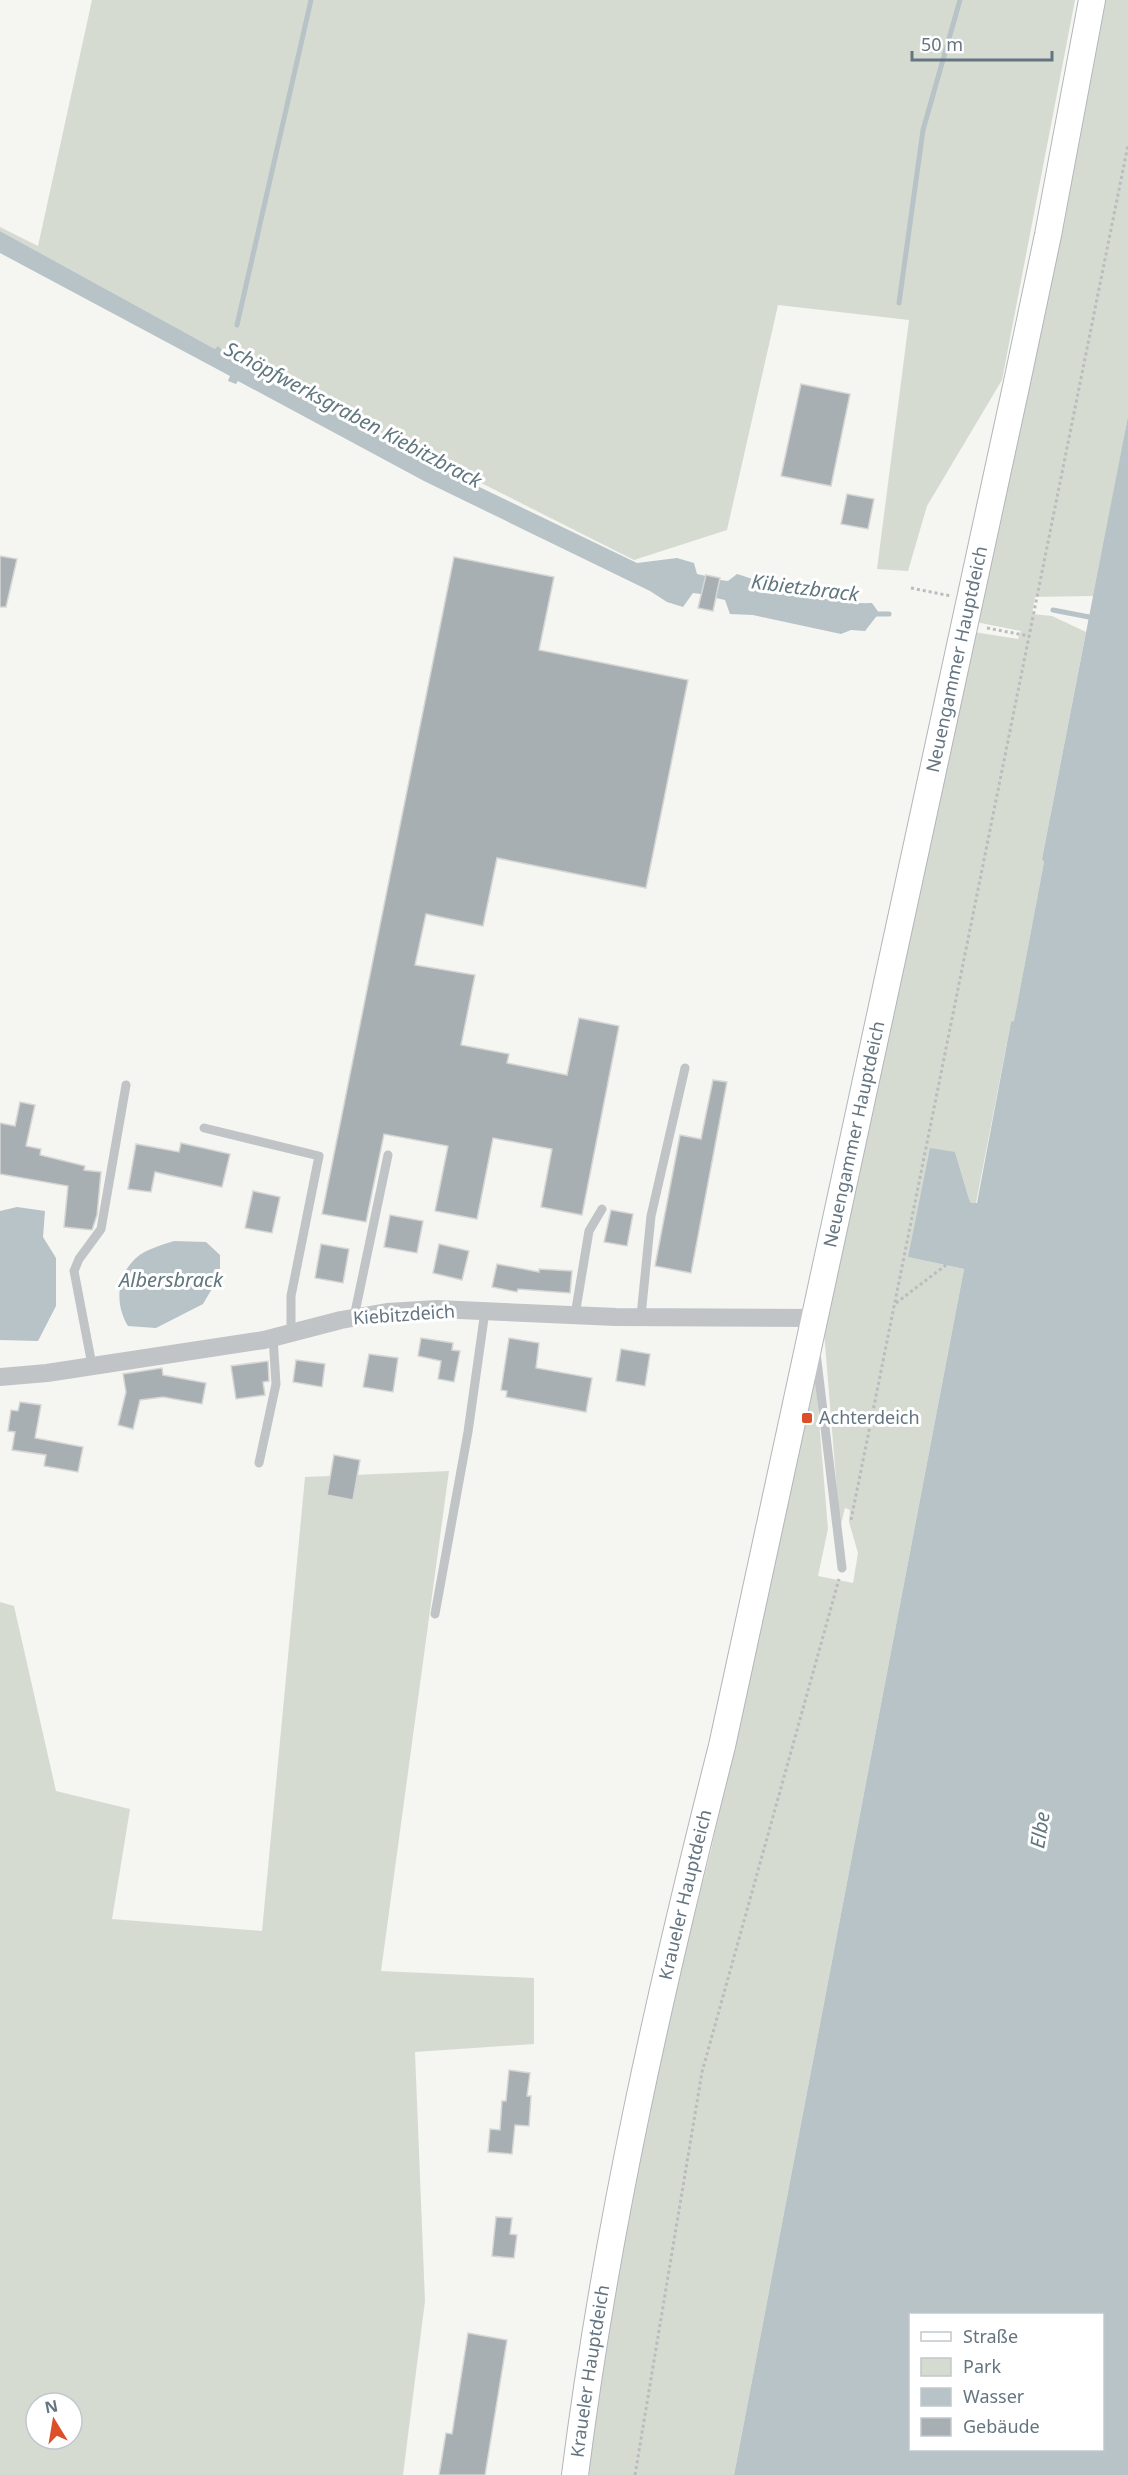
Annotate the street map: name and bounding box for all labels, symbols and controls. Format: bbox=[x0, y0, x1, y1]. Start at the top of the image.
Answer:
scale bar bbox=[912, 24, 1052, 62]
text: 50 m bbox=[921, 32, 963, 56]
water label: Schöpfwerksgraben Kiebitzbrack bbox=[220, 335, 488, 495]
street label: Neuengammer Hauptdeich bbox=[920, 544, 992, 775]
water label: Kibietzbrack bbox=[750, 568, 861, 608]
street label: Neuengammer Hauptdeich bbox=[817, 1019, 889, 1250]
water label: Albersbrack bbox=[117, 1266, 224, 1293]
street label: Kiebitzdeich bbox=[352, 1298, 456, 1330]
place label: Achterdeich bbox=[819, 1405, 920, 1429]
marker: Achterdeich bbox=[800, 1411, 814, 1425]
street label: Kraueler Hauptdeich bbox=[653, 1807, 717, 1982]
water label: Elbe bbox=[1023, 1810, 1056, 1850]
street label: Kraueler Hauptdeich bbox=[564, 2283, 614, 2459]
legend bbox=[909, 2313, 1104, 2451]
text: Straße bbox=[963, 2324, 1018, 2348]
text: Park bbox=[963, 2354, 1001, 2378]
text: Wasser bbox=[963, 2384, 1025, 2408]
north arrow bbox=[24, 2391, 84, 2451]
text: N bbox=[43, 2394, 60, 2418]
text: Gebäude bbox=[963, 2414, 1040, 2438]

